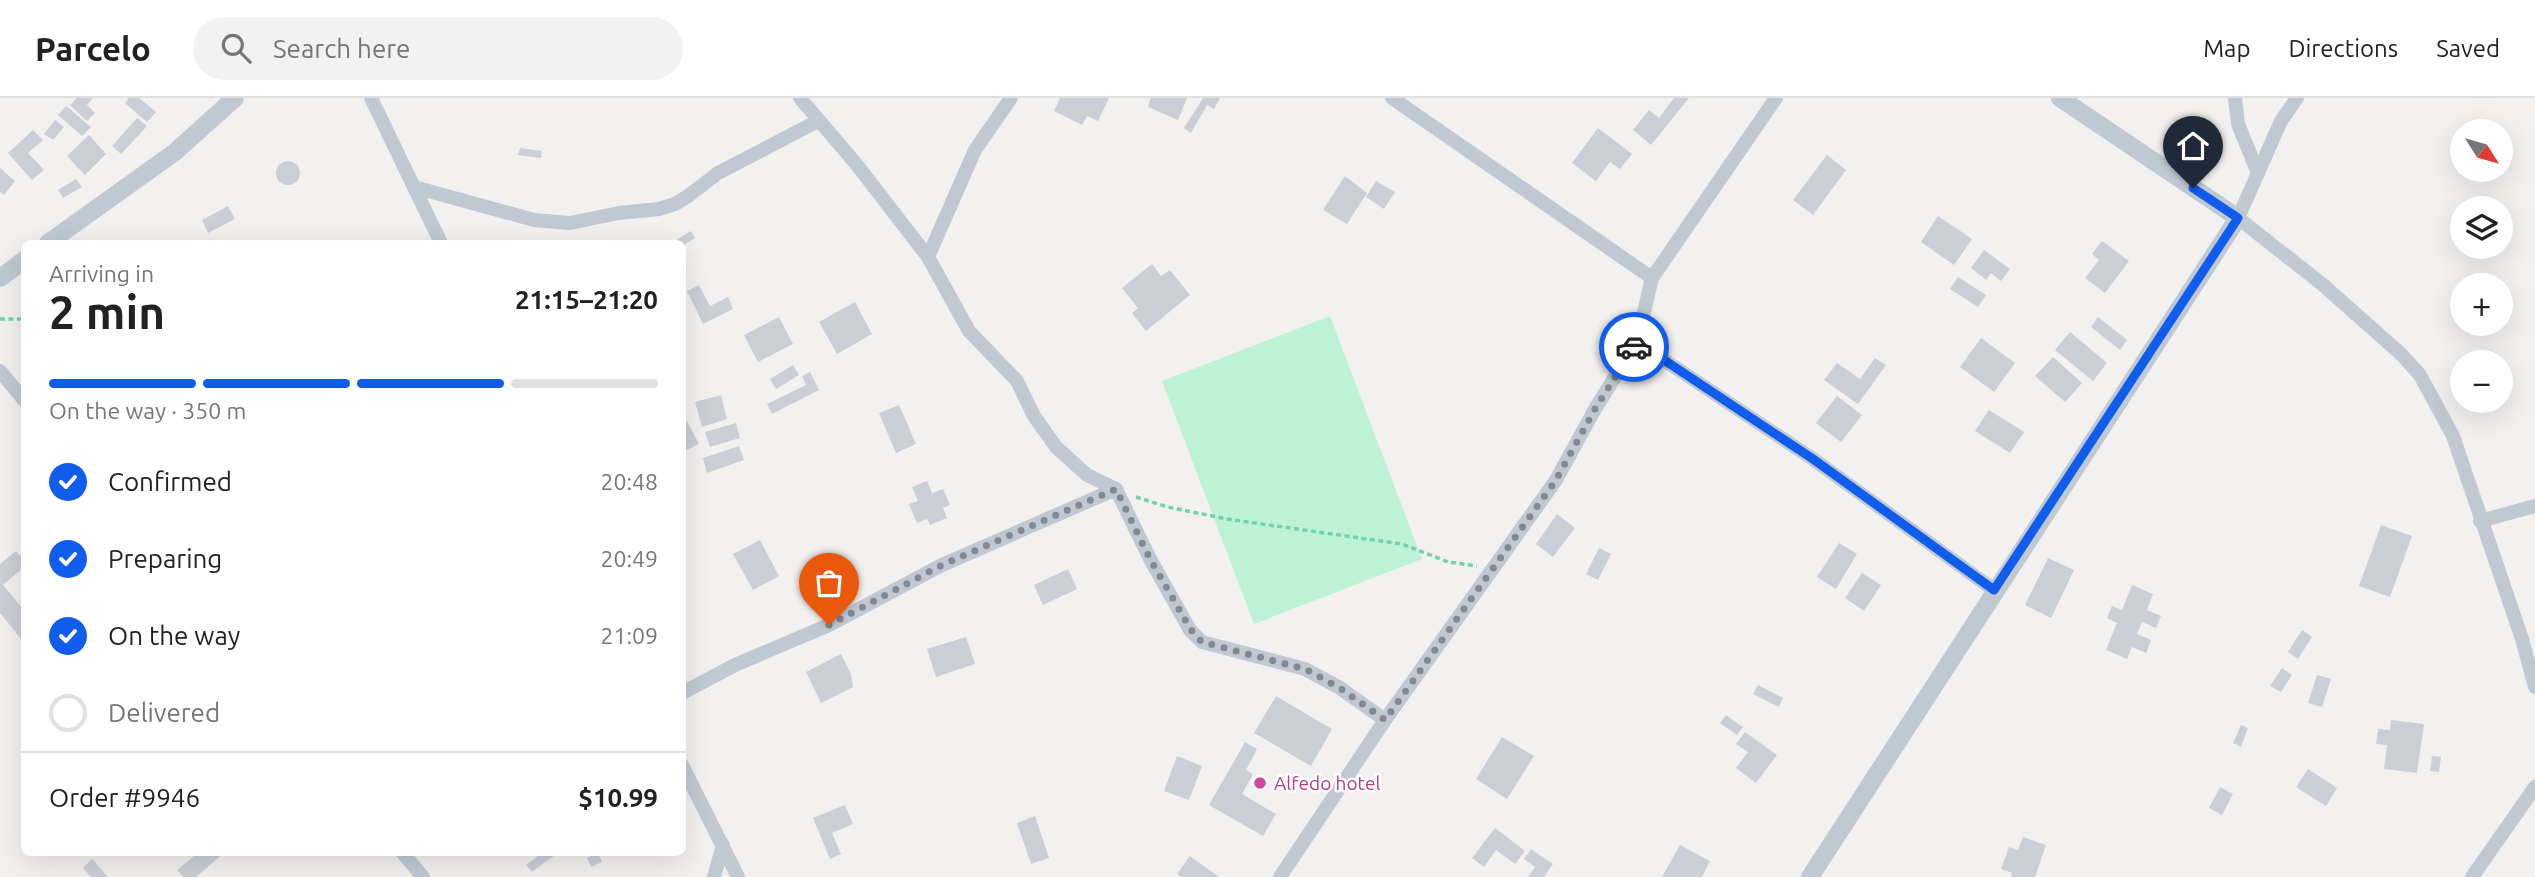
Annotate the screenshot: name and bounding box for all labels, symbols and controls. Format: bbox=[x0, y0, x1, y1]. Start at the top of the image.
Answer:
search box bbox=[193, 17, 683, 80]
icon: search bbox=[217, 29, 255, 67]
text: Parcelo bbox=[35, 30, 151, 67]
text: Search here bbox=[273, 34, 410, 63]
text: Map bbox=[2203, 35, 2250, 62]
text: Directions bbox=[2288, 35, 2398, 62]
text: Saved bbox=[2436, 35, 2500, 62]
pin bbox=[2163, 116, 2223, 188]
north arrow bbox=[2450, 119, 2513, 182]
map controls bbox=[2450, 119, 2513, 413]
icon: home bbox=[2174, 127, 2212, 165]
button: layers bbox=[2450, 196, 2513, 259]
text: Arriving in bbox=[49, 261, 154, 286]
button: + bbox=[2450, 273, 2513, 336]
text: 21:15–21:20 bbox=[515, 285, 658, 314]
text: 2 min bbox=[49, 286, 165, 338]
courier bbox=[1599, 312, 1669, 382]
icon: car bbox=[1615, 328, 1653, 366]
button: − bbox=[2450, 350, 2513, 413]
text: On the way · 350 m bbox=[49, 398, 246, 423]
icon: check bbox=[49, 463, 87, 501]
text: Confirmed bbox=[108, 467, 232, 496]
text: 20:48 bbox=[600, 469, 658, 494]
icon: check bbox=[49, 540, 87, 578]
text: Preparing bbox=[108, 544, 222, 573]
text: 20:49 bbox=[600, 546, 658, 571]
pin bbox=[799, 553, 859, 625]
icon: bag bbox=[810, 564, 848, 602]
icon: check bbox=[49, 617, 87, 655]
text: On the way bbox=[108, 621, 240, 650]
text: 21:09 bbox=[600, 623, 658, 648]
text: Delivered bbox=[108, 698, 220, 727]
place label: Alfedo hotel bbox=[1274, 772, 1380, 794]
marker: Alfedo hotel bbox=[1252, 775, 1268, 791]
text: Order #9946 bbox=[49, 783, 200, 812]
text: $10.99 bbox=[578, 783, 658, 812]

